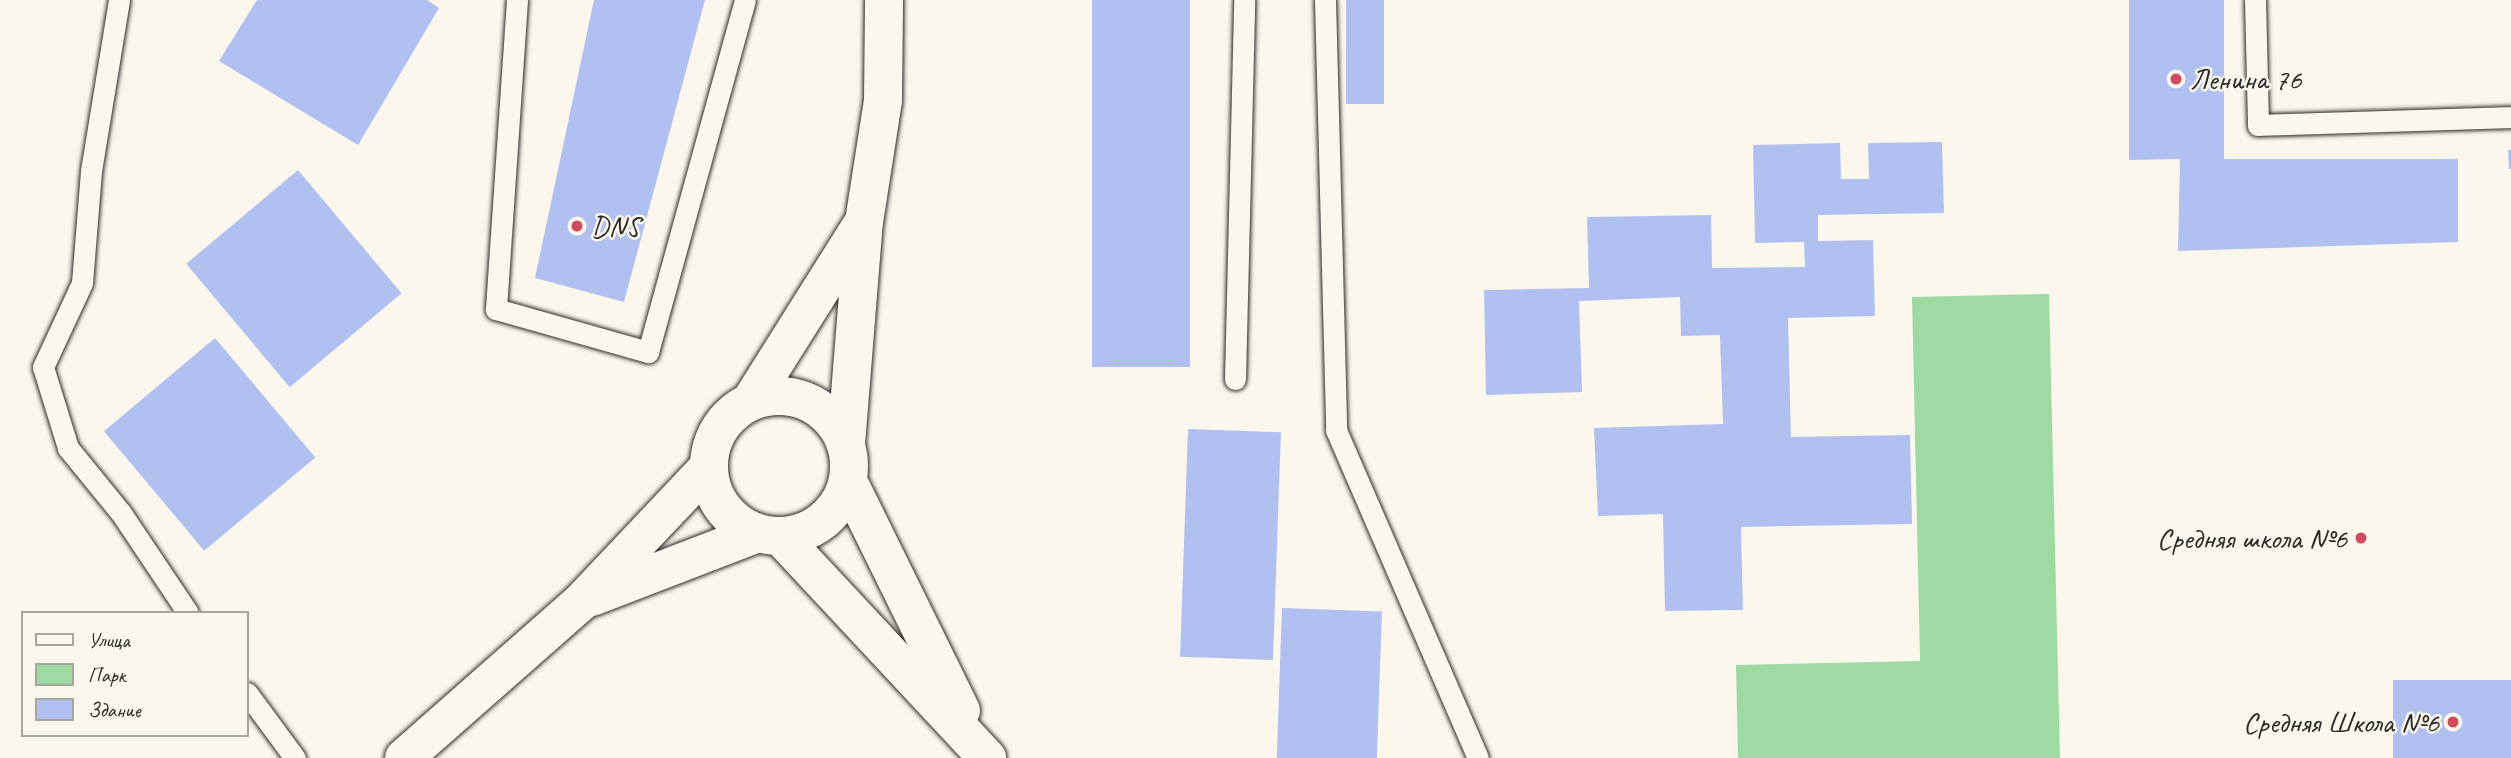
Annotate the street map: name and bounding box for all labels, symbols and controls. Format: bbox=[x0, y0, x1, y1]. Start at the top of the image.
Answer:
place label: Ленина 76 bbox=[2190, 61, 2302, 97]
marker: Ленина 76 bbox=[2168, 71, 2184, 87]
place label: DNS bbox=[591, 208, 640, 244]
marker: DNS bbox=[569, 218, 585, 234]
place label: Средняя школа №6 bbox=[2157, 520, 2347, 556]
marker: Средняя школа №6 bbox=[2353, 530, 2369, 546]
legend bbox=[21, 611, 248, 737]
text: Улица bbox=[88, 627, 130, 653]
text: Парк bbox=[88, 662, 125, 688]
text: Здание bbox=[88, 697, 141, 723]
place label: Средняя Школа №6 bbox=[2243, 704, 2439, 740]
marker: Средняя Школа №6 bbox=[2445, 714, 2461, 730]

